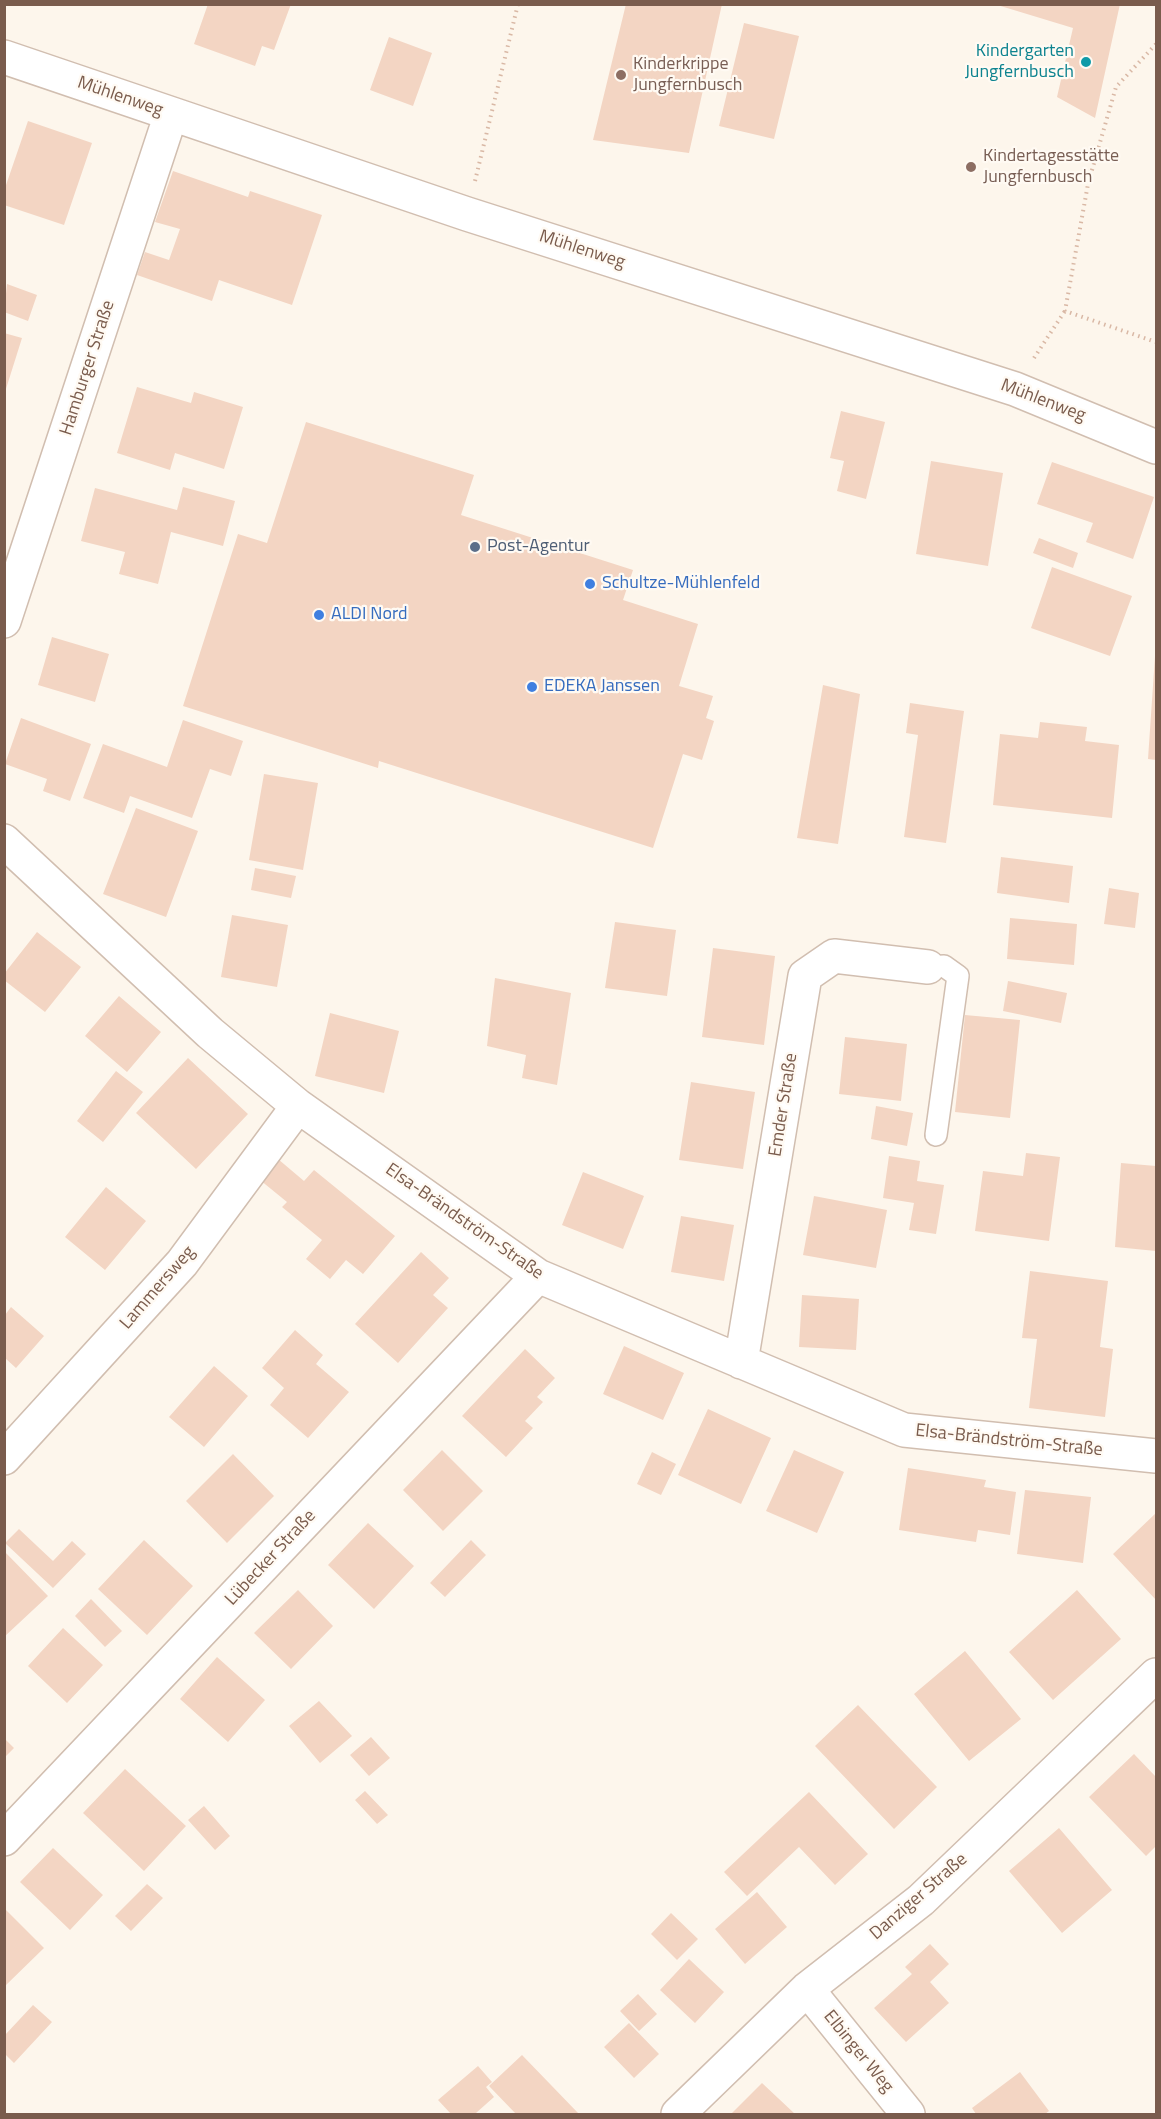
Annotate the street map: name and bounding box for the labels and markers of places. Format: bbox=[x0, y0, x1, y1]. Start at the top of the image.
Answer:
place label: Kindergarten Jungfernbusch bbox=[965, 41, 1074, 84]
place label: Kinderkrippe Jungfernbusch bbox=[633, 54, 742, 97]
marker: Kindergarten Jungfernbusch bbox=[1079, 55, 1093, 69]
marker: Kinderkrippe Jungfernbusch bbox=[614, 68, 628, 82]
place label: Kindertagesstätte Jungfernbusch bbox=[983, 146, 1119, 188]
marker: Kindertagesstätte Jungfernbusch bbox=[964, 160, 978, 174]
place label: Post-Agentur bbox=[487, 536, 590, 558]
marker: Post-Agentur bbox=[468, 540, 482, 554]
place label: Schultze-Mühlenfeld bbox=[602, 573, 760, 595]
marker: Schultze-Mühlenfeld bbox=[583, 577, 597, 591]
place label: ALDI Nord bbox=[331, 604, 407, 626]
marker: ALDI Nord bbox=[312, 608, 326, 622]
place label: EDEKA Janssen bbox=[544, 676, 660, 698]
marker: EDEKA Janssen bbox=[525, 680, 539, 694]

